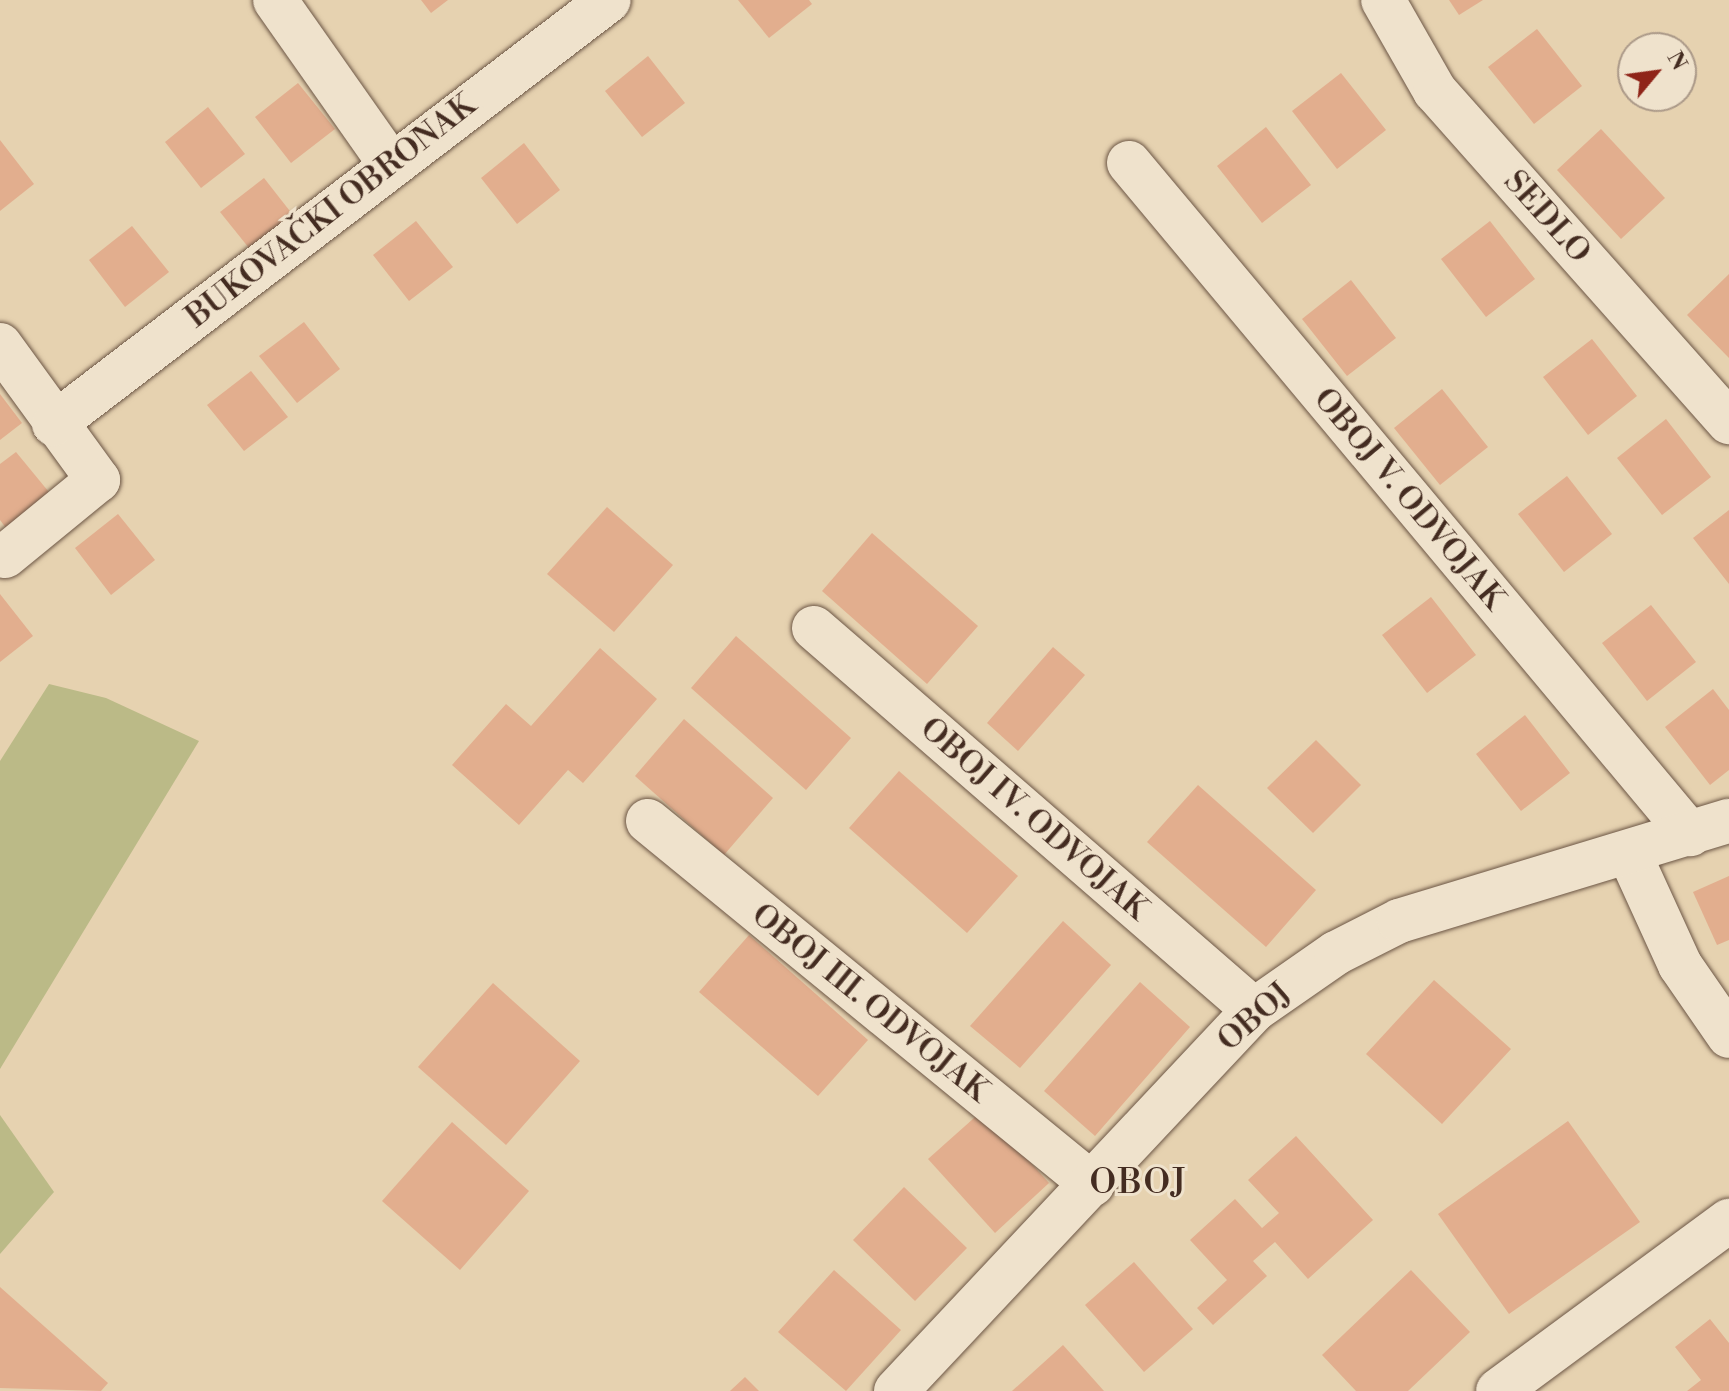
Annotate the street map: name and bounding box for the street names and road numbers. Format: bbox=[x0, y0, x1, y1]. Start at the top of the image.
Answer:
street label: BUKOVAČKI OBRONAK bbox=[179, 86, 483, 336]
street label: SEDLO bbox=[1495, 163, 1599, 271]
street label: OBOJ V. ODVOJAK bbox=[1305, 380, 1513, 618]
street label: OBOJ IV. ODVOJAK bbox=[912, 710, 1156, 928]
street label: OBOJ III. ODVOJAK bbox=[744, 896, 996, 1110]
street label: OBOJ bbox=[1210, 974, 1300, 1060]

